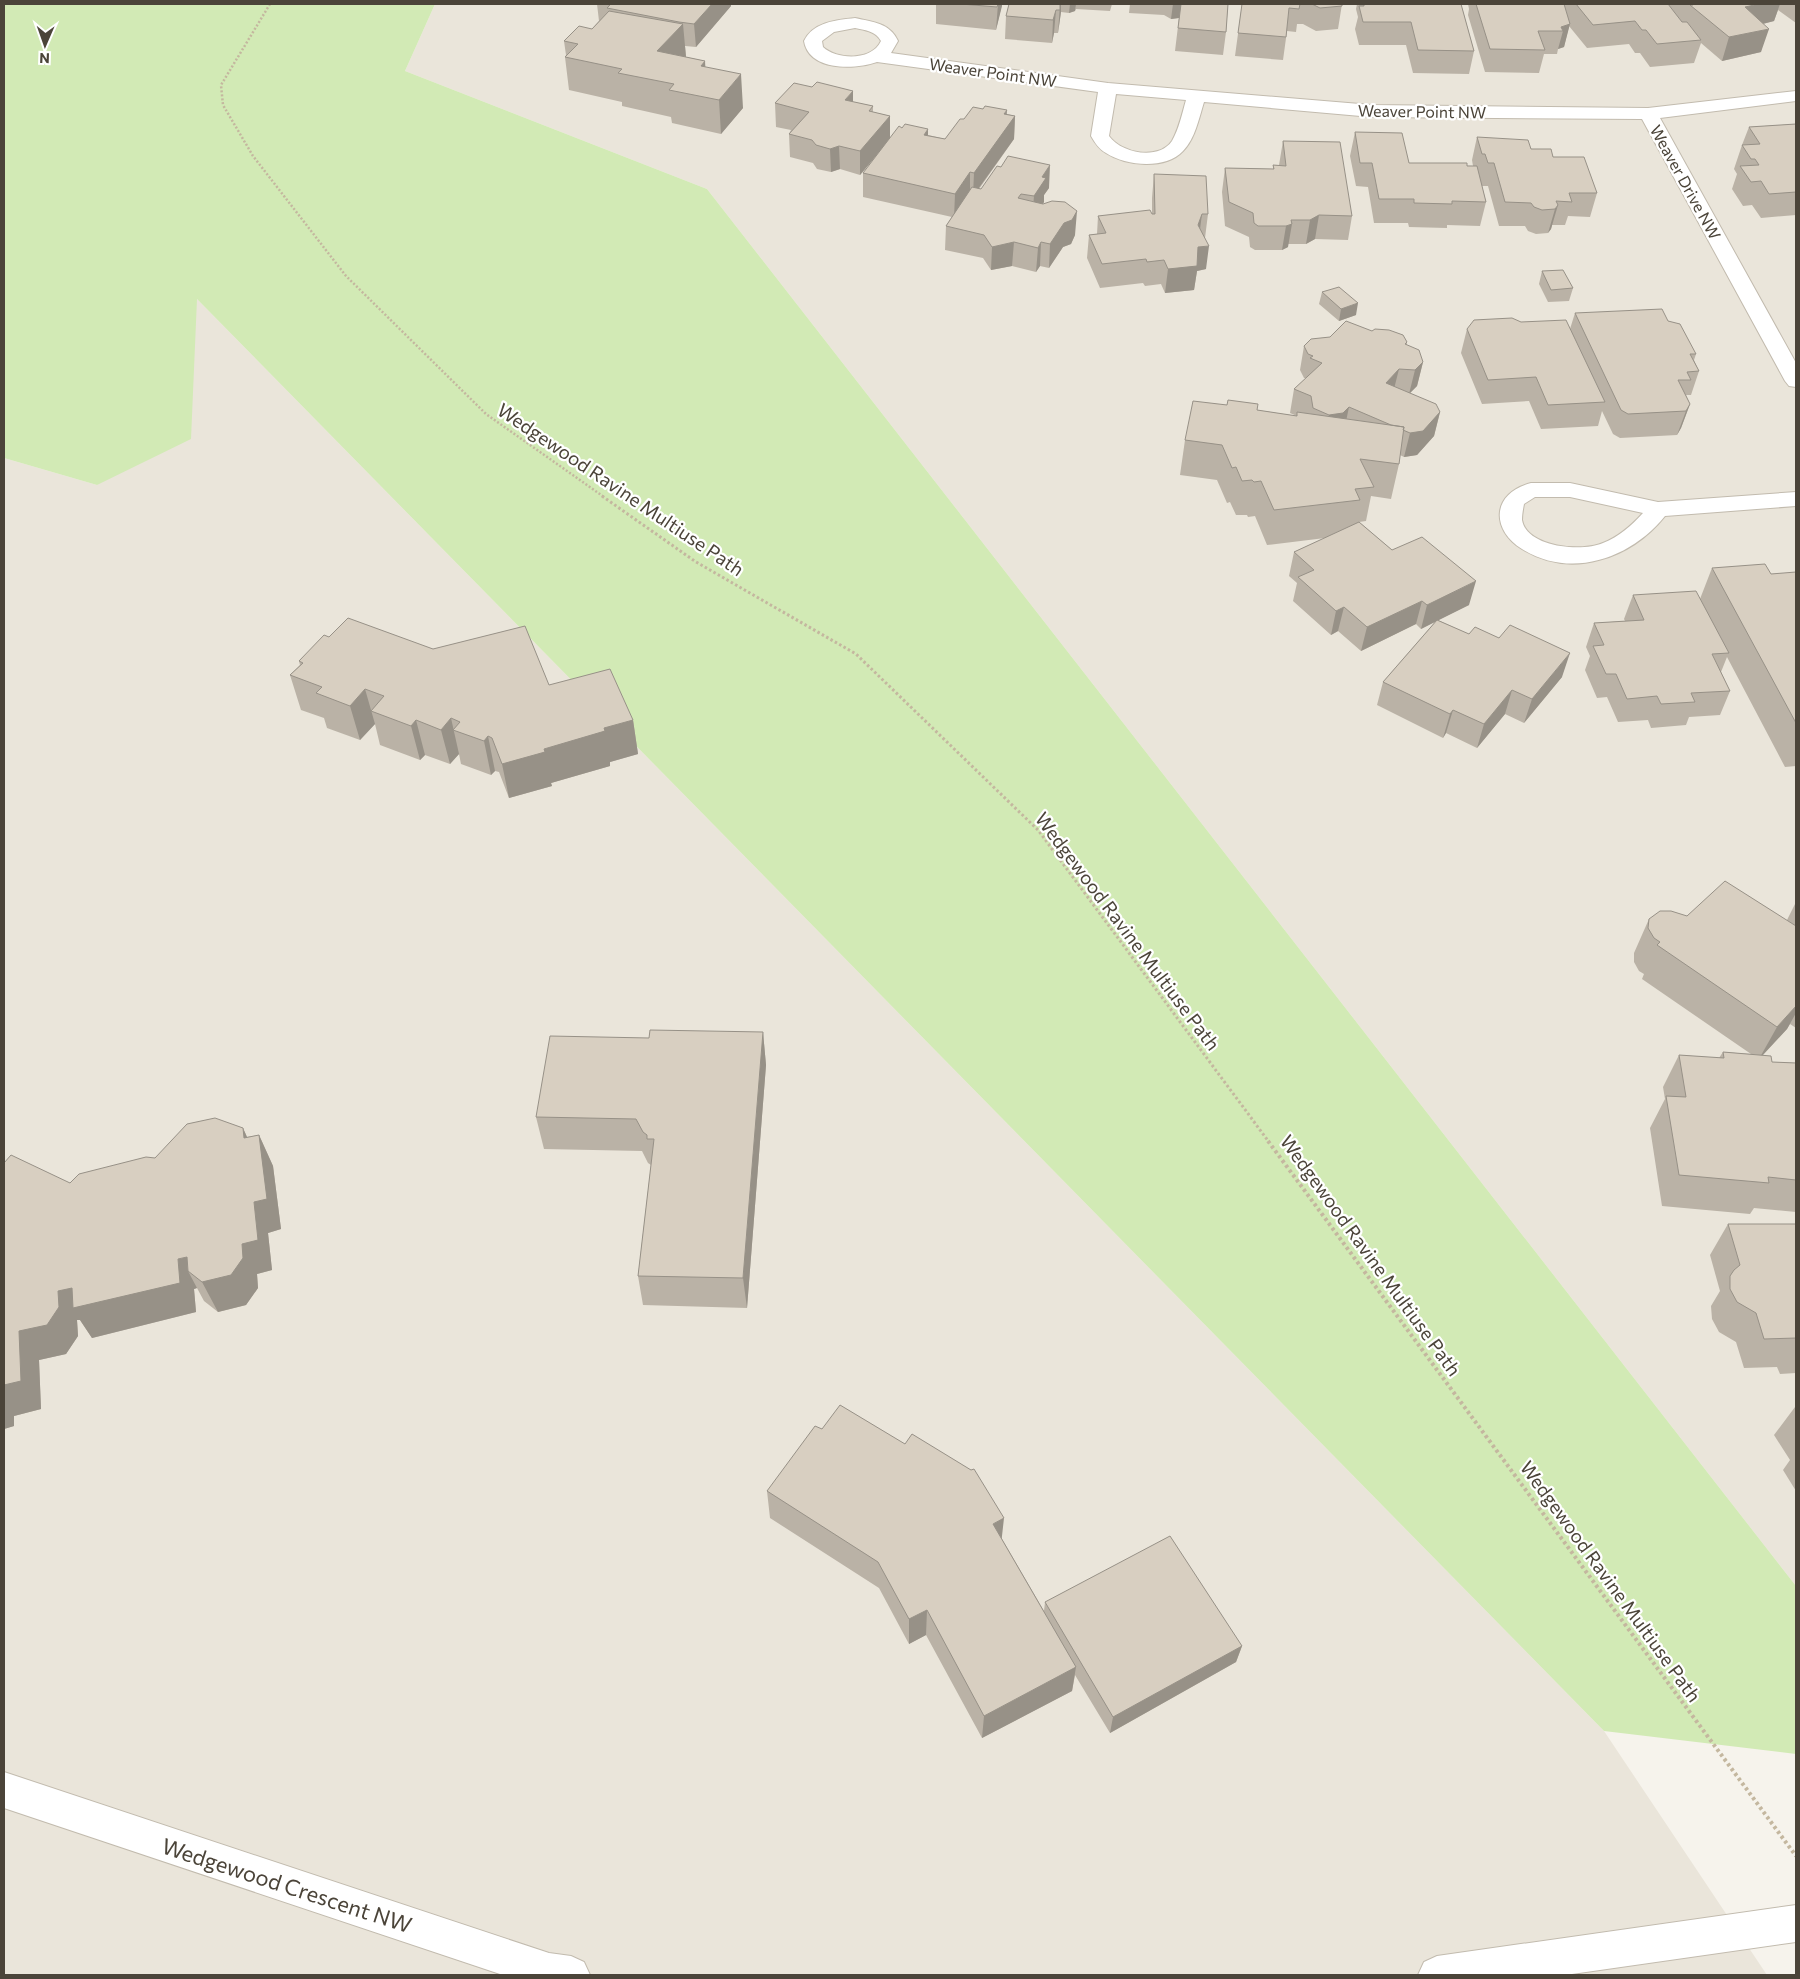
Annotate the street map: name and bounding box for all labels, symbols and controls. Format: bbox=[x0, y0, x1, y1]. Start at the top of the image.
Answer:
north arrow bbox=[20, 20, 70, 70]
text: N bbox=[39, 50, 50, 67]
street label: Weaver Point NW bbox=[928, 54, 1058, 90]
street label: Weaver Point NW bbox=[1358, 100, 1486, 122]
street label: Weaver Drive NW bbox=[1647, 122, 1725, 242]
street label: Wedgewood Ravine Multiuse Path bbox=[493, 398, 749, 580]
street label: Wedgewood Ravine Multiuse Path bbox=[1031, 807, 1225, 1055]
street label: Wedgewood Ravine Multiuse Path bbox=[1276, 1130, 1466, 1380]
street label: Wedgewood Ravine Multiuse Path bbox=[1516, 1456, 1706, 1706]
street label: Wedgewood Crescent NW bbox=[159, 1832, 415, 1938]

